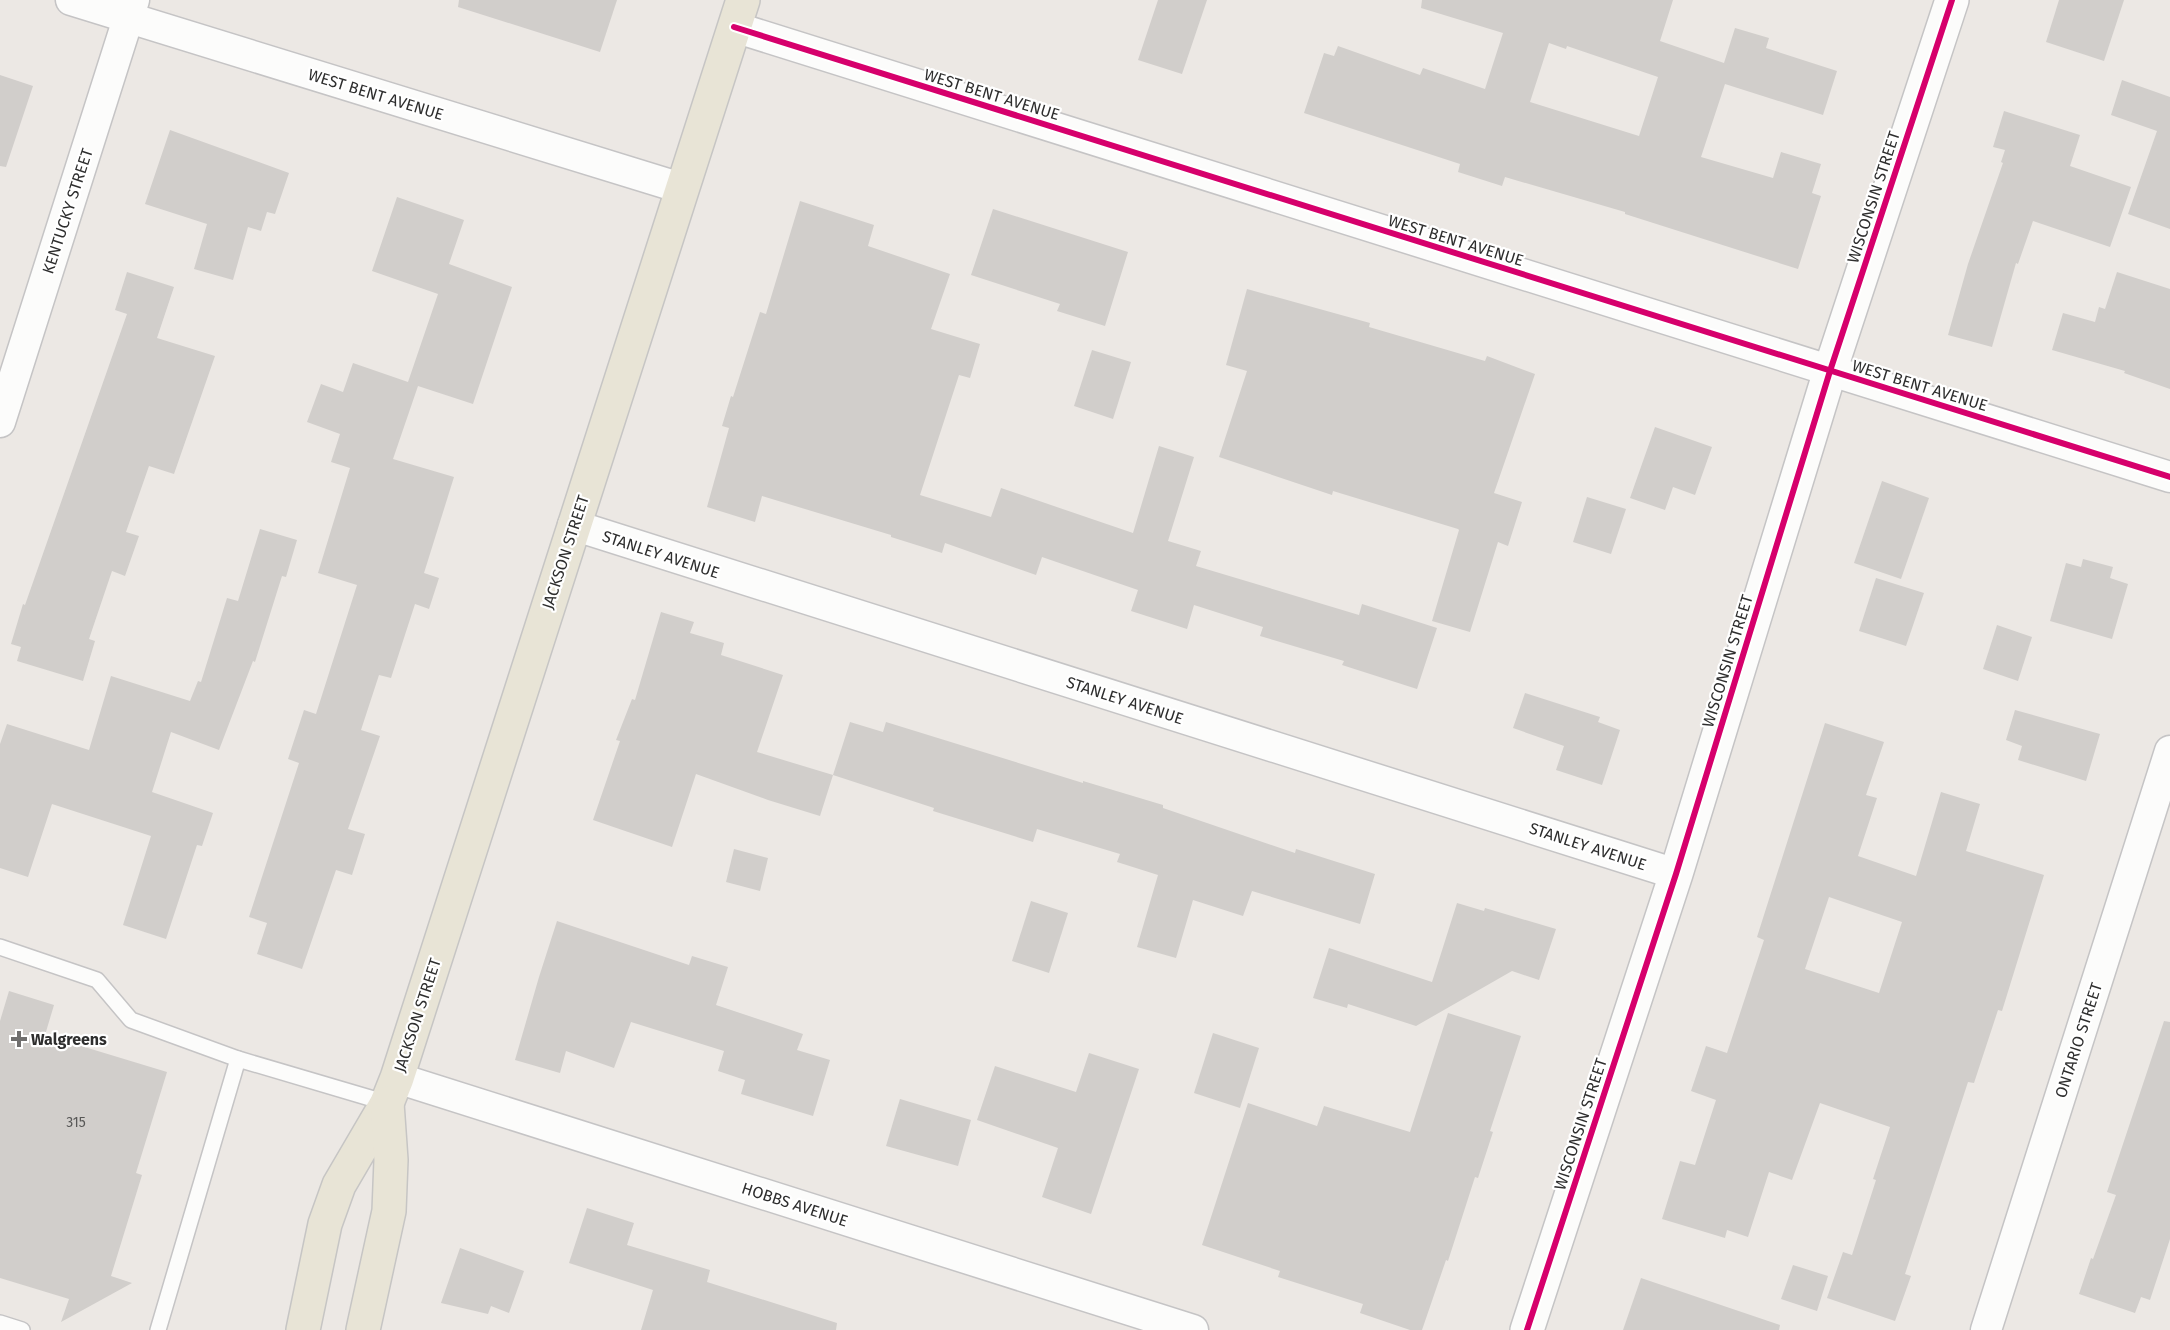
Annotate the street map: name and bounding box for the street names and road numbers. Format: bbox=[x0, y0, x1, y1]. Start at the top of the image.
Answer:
street label: WEST BENT AVENUE bbox=[306, 65, 446, 124]
street label: WEST BENT AVENUE bbox=[922, 65, 1062, 124]
street label: WISCONSIN STREET bbox=[1843, 128, 1904, 266]
street label: KENTUCKY STREET bbox=[38, 145, 97, 276]
street label: WEST BENT AVENUE bbox=[1386, 211, 1526, 270]
street label: WEST BENT AVENUE bbox=[1850, 356, 1990, 415]
street label: JACKSON STREET bbox=[538, 492, 593, 612]
street label: STANLEY AVENUE bbox=[600, 527, 722, 582]
street label: WISCONSIN STREET bbox=[1698, 592, 1757, 730]
street label: STANLEY AVENUE bbox=[1064, 673, 1186, 728]
street label: STANLEY AVENUE bbox=[1527, 819, 1649, 874]
street label: JACKSON STREET bbox=[390, 955, 445, 1075]
street label: ONTARIO STREET bbox=[2051, 979, 2106, 1100]
street label: WISCONSIN STREET bbox=[1550, 1055, 1611, 1193]
street label: HOBBS AVENUE bbox=[739, 1178, 850, 1231]

